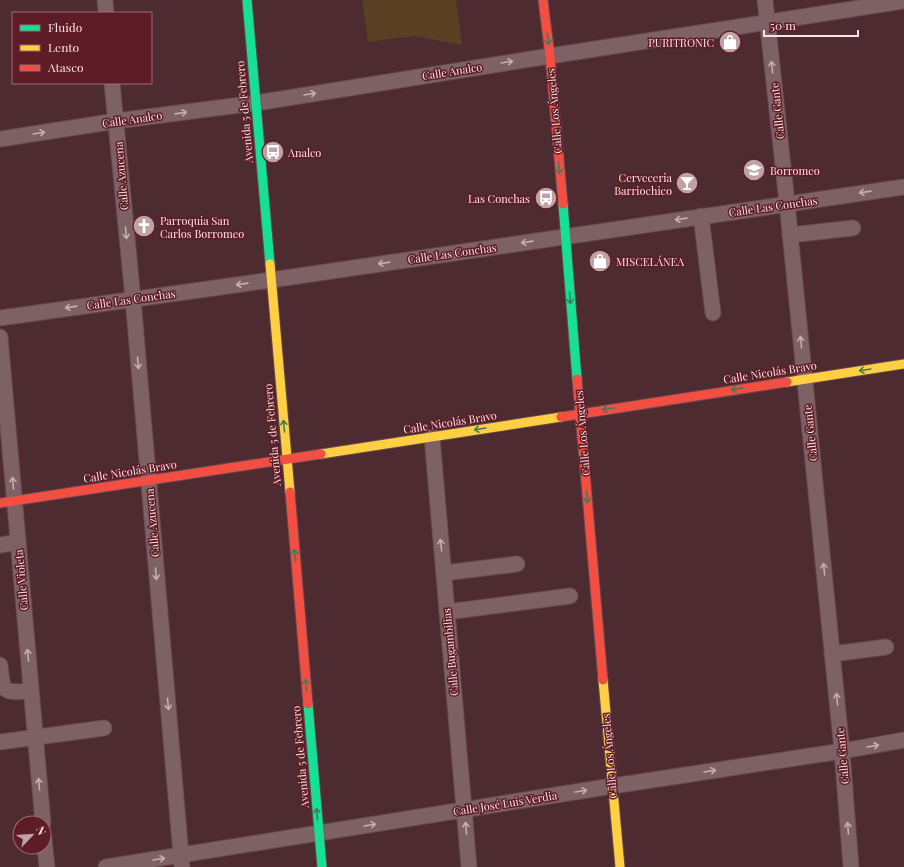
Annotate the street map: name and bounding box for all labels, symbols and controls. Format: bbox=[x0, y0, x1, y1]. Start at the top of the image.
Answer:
legend bbox=[12, 12, 152, 84]
scale bar bbox=[764, 12, 858, 38]
text: 50 m bbox=[770, 17, 796, 33]
text: Fluido bbox=[48, 19, 83, 35]
shop icon: PURITRONIC bbox=[717, 29, 743, 55]
one-way arrow bbox=[544, 32, 551, 45]
place label: PURITRONIC bbox=[648, 35, 714, 50]
text: Lento bbox=[48, 39, 80, 55]
one-way arrow bbox=[500, 58, 513, 66]
text: Atasco bbox=[47, 59, 84, 75]
street label: Calle Analco bbox=[421, 59, 483, 83]
street label: Avenida 5 de Febrero bbox=[232, 60, 256, 165]
one-way arrow bbox=[769, 61, 776, 74]
street label: Calle Los Ángeles bbox=[543, 68, 565, 154]
street label: Calle Gante bbox=[767, 82, 787, 140]
one-way arrow bbox=[303, 90, 316, 98]
street label: Calle Analco bbox=[101, 107, 163, 131]
one-way arrow bbox=[174, 109, 187, 117]
one-way arrow bbox=[32, 129, 45, 137]
bus stop icon: Analco bbox=[260, 139, 286, 165]
street label: Calle Azucena bbox=[110, 141, 131, 211]
place label: Analco bbox=[287, 145, 321, 160]
school or university icon: Borromeo bbox=[741, 157, 767, 183]
one-way arrow bbox=[556, 161, 563, 174]
place label: Borromeo bbox=[770, 163, 820, 178]
place label: Cerveceria Barriochico bbox=[614, 170, 673, 198]
bar icon: Cerveceria Barriochico bbox=[674, 170, 700, 196]
bus stop icon: Las Conchas bbox=[533, 185, 559, 211]
one-way arrow bbox=[859, 188, 872, 196]
place label: Las Conchas bbox=[468, 191, 530, 206]
street label: Calle Las Conchas bbox=[728, 192, 818, 220]
church icon: Parroquia San Carlos Borromeo bbox=[131, 213, 157, 239]
place label: Parroquia San Carlos Borromeo bbox=[160, 213, 244, 241]
one-way arrow bbox=[675, 215, 688, 223]
one-way arrow bbox=[123, 226, 130, 239]
one-way arrow bbox=[520, 238, 533, 246]
street label: Calle Las Conchas bbox=[407, 239, 497, 267]
shop icon: MISCELÁNEA bbox=[587, 248, 613, 274]
place label: MISCELÁNEA bbox=[616, 254, 684, 269]
one-way arrow bbox=[378, 259, 391, 267]
one-way arrow bbox=[235, 280, 248, 288]
street label: Calle Las Conchas bbox=[86, 285, 176, 313]
one-way arrow bbox=[567, 291, 574, 304]
one-way arrow bbox=[65, 303, 78, 311]
one-way arrow bbox=[797, 336, 805, 349]
one-way arrow bbox=[135, 356, 142, 369]
street label: Calle Nicolás Bravo bbox=[722, 357, 818, 387]
one-way arrow bbox=[859, 366, 872, 374]
street label: Avenida 5 de Febrero bbox=[260, 383, 284, 488]
one-way arrow bbox=[731, 386, 744, 394]
street label: Calle Los Ángeles bbox=[571, 390, 593, 476]
street label: Calle Gante bbox=[800, 404, 820, 462]
one-way arrow bbox=[602, 405, 615, 413]
street label: Calle Nicolás Bravo bbox=[402, 407, 498, 437]
one-way arrow bbox=[280, 420, 287, 433]
one-way arrow bbox=[474, 425, 487, 433]
street label: Calle Nicolás Bravo bbox=[82, 456, 178, 486]
one-way arrow bbox=[9, 477, 16, 490]
street label: Calle Azucena bbox=[141, 488, 162, 558]
one-way arrow bbox=[584, 490, 591, 503]
one-way arrow bbox=[437, 539, 445, 552]
street label: Calle Violeta bbox=[11, 548, 31, 611]
one-way arrow bbox=[291, 549, 299, 562]
one-way arrow bbox=[820, 563, 828, 576]
one-way arrow bbox=[153, 567, 160, 580]
street label: Calle Bugambilias bbox=[439, 607, 461, 696]
one-way arrow bbox=[24, 649, 31, 662]
one-way arrow bbox=[302, 679, 310, 692]
one-way arrow bbox=[833, 693, 840, 706]
one-way arrow bbox=[164, 697, 171, 710]
street label: Avenida 5 de Febrero bbox=[288, 705, 312, 810]
street label: Calle Los Ángeles bbox=[598, 713, 620, 799]
street label: Calle Gante bbox=[832, 727, 852, 785]
one-way arrow bbox=[866, 742, 879, 750]
one-way arrow bbox=[703, 767, 716, 775]
one-way arrow bbox=[36, 778, 43, 791]
street label: Calle José Luis Verdia bbox=[452, 787, 559, 819]
one-way arrow bbox=[574, 787, 587, 795]
one-way arrow bbox=[314, 808, 321, 821]
north arrow bbox=[12, 815, 52, 855]
one-way arrow bbox=[363, 821, 376, 829]
one-way arrow bbox=[462, 822, 469, 835]
one-way arrow bbox=[845, 822, 852, 835]
text: N bbox=[33, 824, 50, 837]
one-way arrow bbox=[152, 854, 165, 862]

